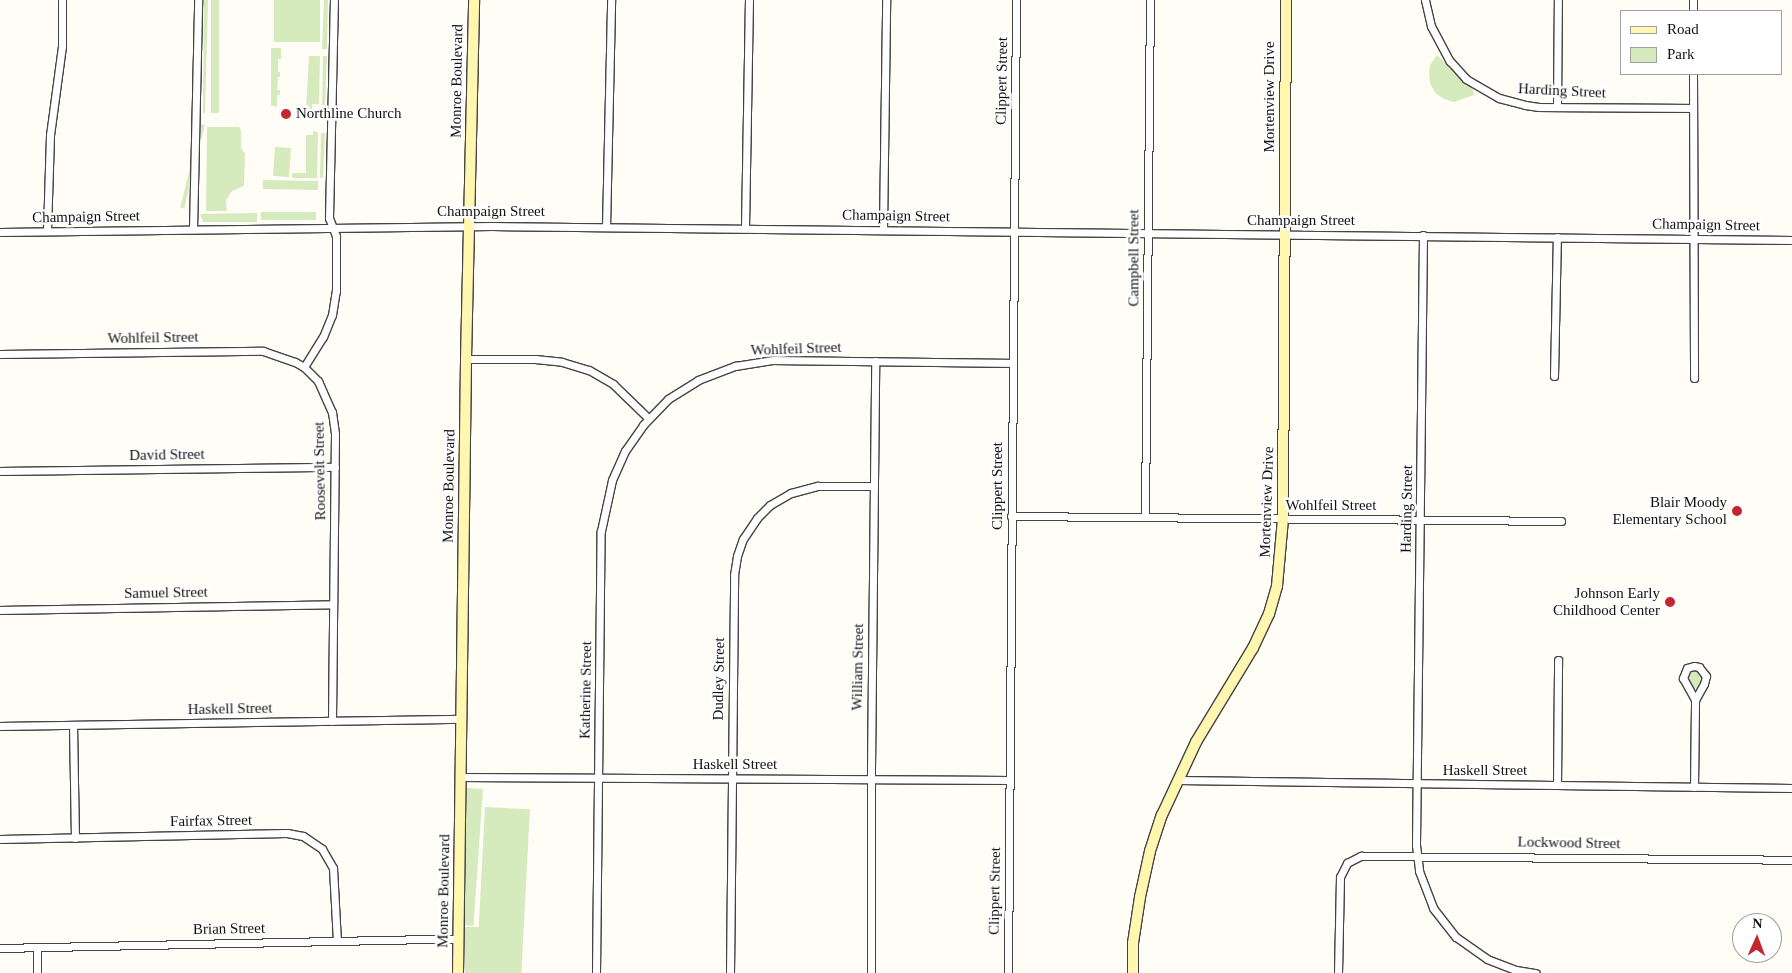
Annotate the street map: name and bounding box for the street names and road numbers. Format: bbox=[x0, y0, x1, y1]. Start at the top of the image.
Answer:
street label: Monroe Boulevard bbox=[447, 24, 467, 138]
street label: Clippert Street bbox=[992, 37, 1012, 125]
street label: Mortenview Drive bbox=[1261, 41, 1279, 153]
street label: Harding Street bbox=[1518, 80, 1606, 102]
street label: Champaign Street bbox=[437, 203, 545, 221]
street label: Champaign Street bbox=[842, 206, 950, 226]
street label: Champaign Street bbox=[32, 207, 140, 227]
street label: Campbell Street bbox=[1125, 209, 1143, 307]
street label: Champaign Street bbox=[1247, 212, 1355, 230]
street label: Champaign Street bbox=[1652, 215, 1760, 235]
street label: Wohlfeil Street bbox=[107, 328, 199, 348]
street label: Wohlfeil Street bbox=[750, 338, 842, 360]
street label: Roosevelt Street bbox=[310, 421, 330, 521]
street label: Monroe Boulevard bbox=[439, 429, 459, 543]
street label: Clippert Street bbox=[989, 442, 1007, 530]
street label: David Street bbox=[129, 445, 205, 465]
street label: Mortenview Drive bbox=[1256, 446, 1278, 558]
street label: Harding Street bbox=[1397, 465, 1417, 553]
street label: Wohlfeil Street bbox=[1286, 497, 1376, 515]
street label: Samuel Street bbox=[124, 583, 208, 603]
street label: William Street bbox=[848, 623, 868, 711]
street label: Dudley Street bbox=[709, 637, 729, 721]
street label: Katherine Street bbox=[576, 641, 596, 739]
street label: Haskell Street bbox=[188, 699, 272, 719]
street label: Haskell Street bbox=[693, 756, 777, 774]
street label: Haskell Street bbox=[1443, 762, 1527, 780]
street label: Fairfax Street bbox=[170, 811, 252, 831]
street label: Lockwood Street bbox=[1517, 833, 1621, 853]
street label: Monroe Boulevard bbox=[434, 834, 454, 948]
street label: Clippert Street bbox=[985, 847, 1005, 935]
street label: Brian Street bbox=[193, 919, 265, 939]

